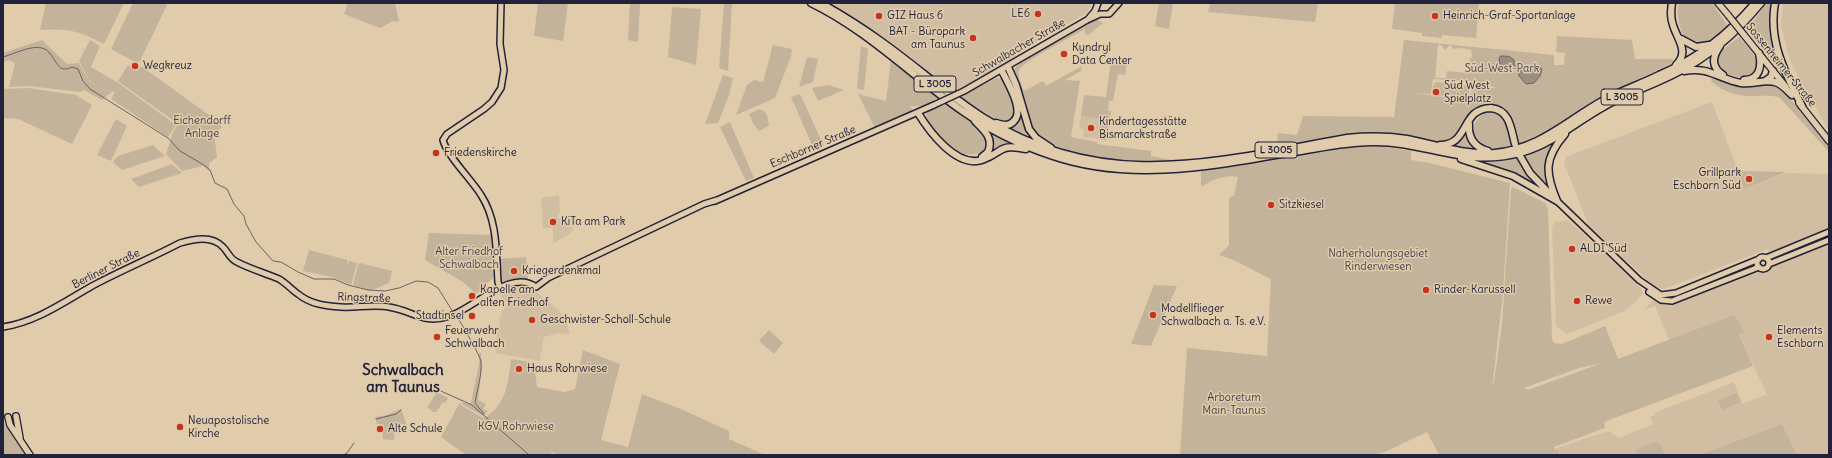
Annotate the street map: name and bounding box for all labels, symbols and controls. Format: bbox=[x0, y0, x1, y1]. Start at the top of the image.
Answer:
place label: LE6 bbox=[1011, 7, 1030, 21]
place label: GIZ Haus 6 bbox=[887, 9, 943, 23]
marker: LE6 bbox=[1033, 9, 1043, 19]
place label: Heinrich-Graf-Sportanlage bbox=[1443, 9, 1575, 23]
marker: GIZ Haus 6 bbox=[874, 11, 884, 21]
marker: Heinrich-Graf-Sportanlage bbox=[1430, 11, 1440, 21]
street label: Schwalbacher Straße bbox=[970, 16, 1068, 80]
street label: Sossenheimer Straße bbox=[1743, 20, 1819, 110]
place label: BAT - Büropark am Taunus bbox=[889, 25, 965, 51]
marker: BAT - Büropark am Taunus bbox=[968, 33, 978, 43]
place label: Kyndryl Data Center bbox=[1072, 41, 1132, 67]
marker: Kyndryl Data Center bbox=[1059, 49, 1069, 59]
place label: Wegkreuz bbox=[143, 59, 192, 73]
marker: Wegkreuz bbox=[130, 61, 140, 71]
park label: Süd-West-Park bbox=[1465, 62, 1539, 76]
road number: L 3005 bbox=[914, 76, 956, 92]
place label: Süd West Spielplatz bbox=[1444, 79, 1491, 105]
marker: Süd West Spielplatz bbox=[1431, 87, 1441, 97]
road number: L 3005 bbox=[1601, 89, 1643, 105]
park label: Eichendorff Anlage bbox=[173, 114, 231, 140]
place label: Kindertagesstätte Bismarckstraße bbox=[1099, 115, 1187, 141]
street label: Eschborner Straße bbox=[768, 123, 858, 171]
marker: Kindertagesstätte Bismarckstraße bbox=[1086, 123, 1096, 133]
road number: L 3005 bbox=[1255, 142, 1297, 158]
place label: Friedenskirche bbox=[444, 146, 517, 160]
marker: Friedenskirche bbox=[431, 148, 441, 158]
place label: Grillpark Eschborn Süd bbox=[1673, 166, 1741, 192]
marker: Grillpark Eschborn Süd bbox=[1744, 174, 1754, 184]
place label: Sitzkiesel bbox=[1279, 198, 1324, 212]
marker: Sitzkiesel bbox=[1266, 200, 1276, 210]
place label: KiTa am Park bbox=[561, 215, 625, 229]
marker: KiTa am Park bbox=[548, 217, 558, 227]
place label: ALDI Süd bbox=[1580, 242, 1627, 256]
marker: ALDI Süd bbox=[1567, 244, 1577, 254]
park label: Alter Friedhof Schwalbach bbox=[435, 245, 503, 271]
street label: Berliner Straße bbox=[70, 246, 142, 292]
park label: Naherholungsgebiet Rinderwiesen bbox=[1328, 247, 1428, 273]
place label: Kriegerdenkmal bbox=[522, 264, 601, 278]
marker: Kriegerdenkmal bbox=[509, 266, 519, 276]
place label: Kapelle am alten Friedhof bbox=[480, 283, 548, 309]
place label: Rinder-Karussell bbox=[1434, 283, 1515, 297]
marker: Rinder-Karussell bbox=[1421, 285, 1431, 295]
street label: Ringstraße bbox=[337, 290, 391, 306]
marker: Kapelle am alten Friedhof bbox=[467, 291, 477, 301]
place label: Rewe bbox=[1585, 294, 1612, 308]
marker: Rewe bbox=[1572, 296, 1582, 306]
place label: Modellflieger Schwalbach a. Ts. e.V. bbox=[1161, 302, 1266, 328]
place label: Stadtinsel bbox=[416, 309, 464, 323]
marker: Modellflieger Schwalbach a. Ts. e.V. bbox=[1148, 310, 1158, 320]
marker: Stadtinsel bbox=[467, 311, 477, 321]
place label: Geschwister-Scholl-Schule bbox=[540, 313, 671, 327]
marker: Geschwister-Scholl-Schule bbox=[527, 315, 537, 325]
place label: Feuerwehr Schwalbach bbox=[445, 324, 505, 350]
place label: Elements Eschborn bbox=[1777, 324, 1824, 350]
marker: Feuerwehr Schwalbach bbox=[432, 332, 442, 342]
marker: Elements Eschborn bbox=[1764, 332, 1774, 342]
district label: Schwalbach am Taunus bbox=[362, 362, 444, 397]
place label: Haus Rohrwiese bbox=[527, 362, 607, 376]
marker: Haus Rohrwiese bbox=[514, 364, 524, 374]
park label: Arboretum Main-Taunus bbox=[1202, 391, 1266, 417]
place label: Neuapostolische Kirche bbox=[188, 414, 269, 440]
park label: KGV Rohrwiese bbox=[478, 420, 554, 434]
marker: Neuapostolische Kirche bbox=[175, 422, 185, 432]
place label: Alte Schule bbox=[388, 422, 442, 436]
marker: Alte Schule bbox=[375, 424, 385, 434]

